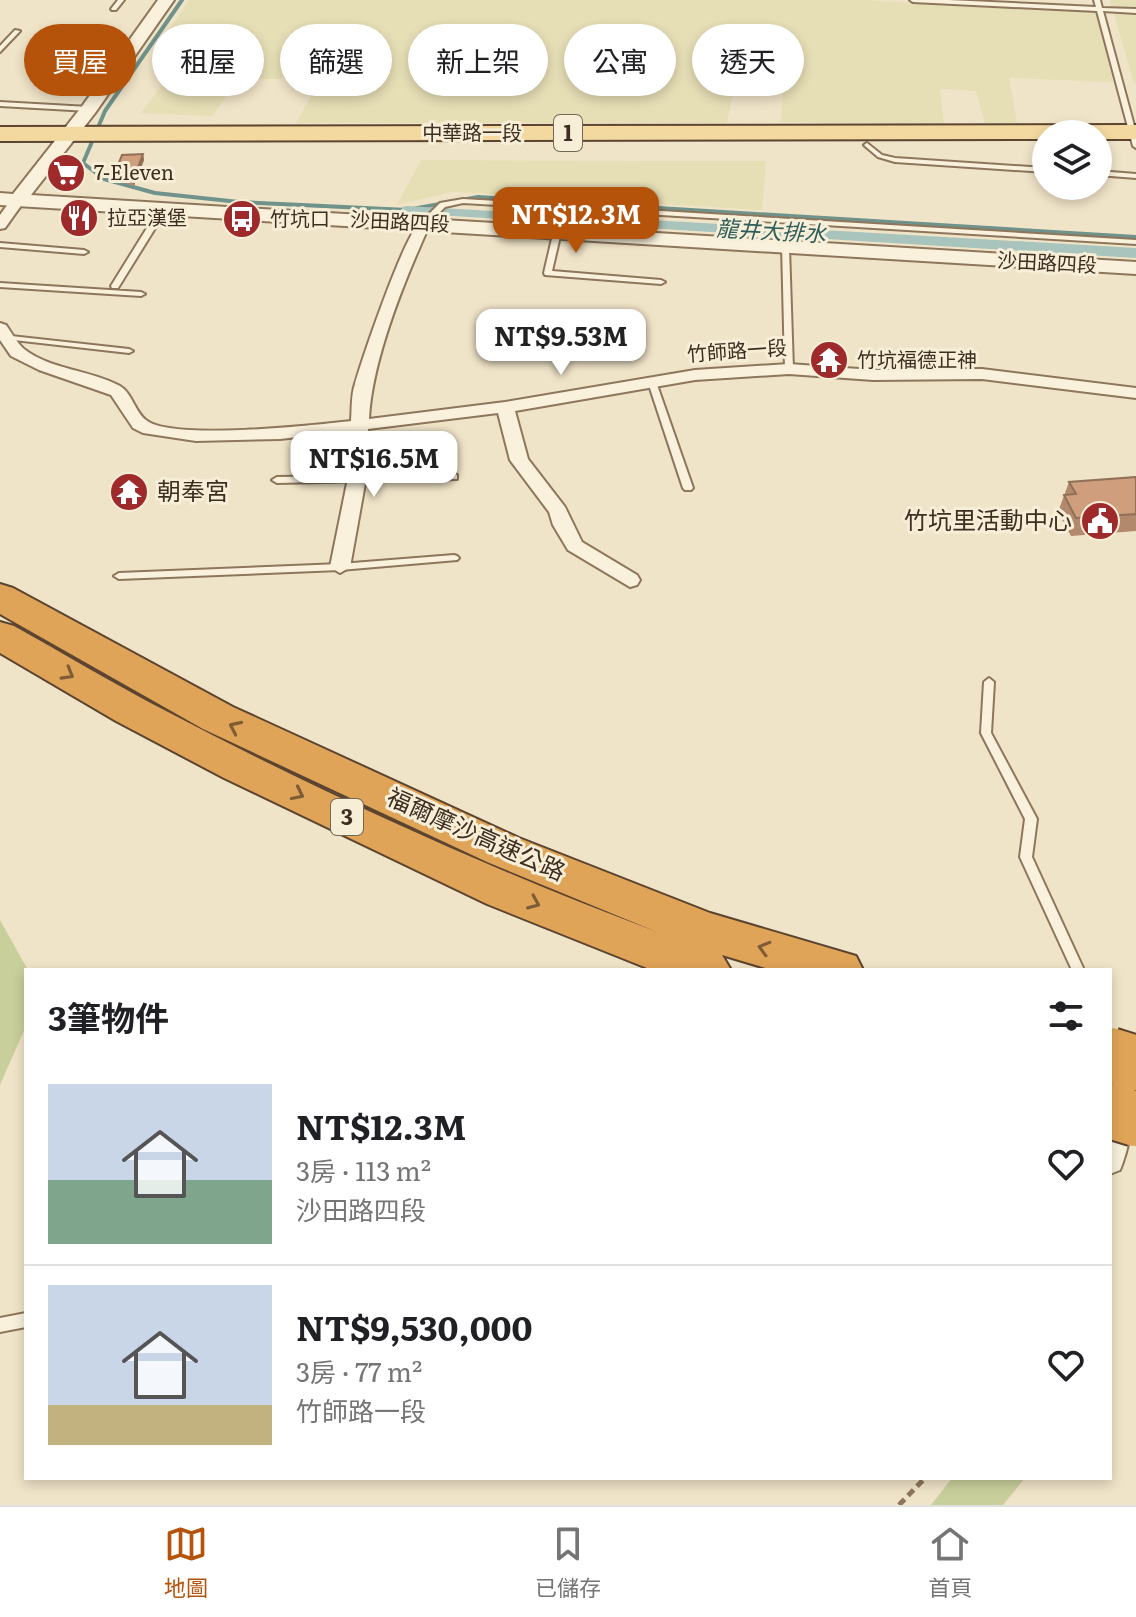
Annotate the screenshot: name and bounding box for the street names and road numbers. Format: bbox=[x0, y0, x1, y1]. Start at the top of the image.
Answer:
road number: 1 bbox=[554, 115, 582, 151]
street label: 中華路一段 bbox=[422, 116, 522, 146]
street label: 沙田路四段 bbox=[349, 202, 451, 238]
street label: 沙田路四段 bbox=[996, 243, 1098, 279]
street label: 竹師路一段 bbox=[686, 331, 788, 367]
street label: 福爾摩沙高速公路 bbox=[382, 778, 572, 888]
road number: 3 bbox=[331, 799, 363, 835]

